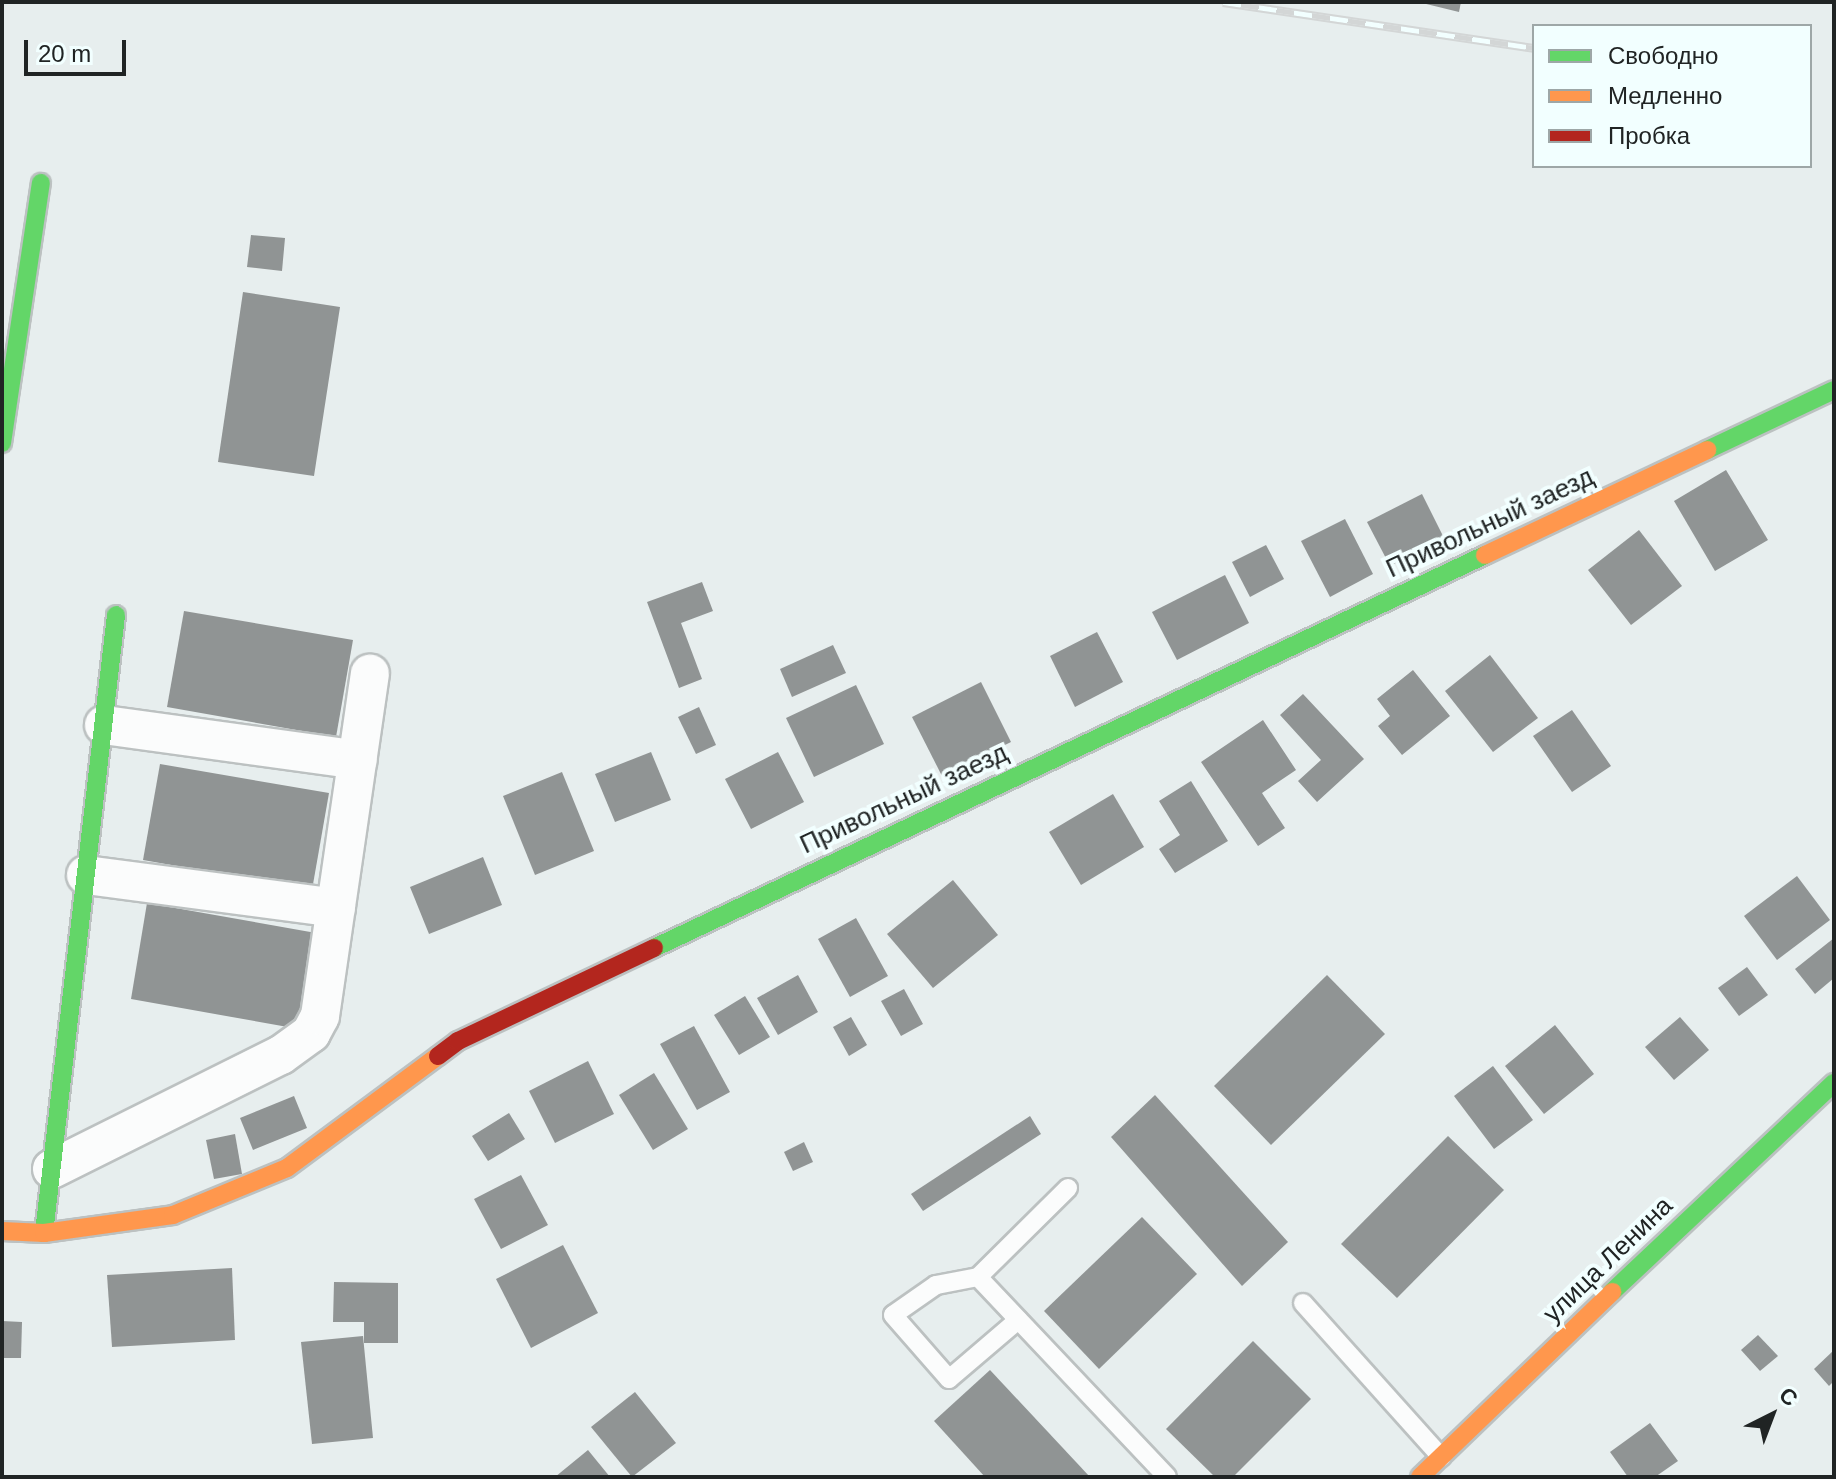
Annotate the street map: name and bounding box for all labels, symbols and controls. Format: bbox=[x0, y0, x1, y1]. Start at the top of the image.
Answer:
scale bar bbox=[28, 24, 130, 74]
legend bbox=[1532, 24, 1812, 168]
text: 20 m bbox=[38, 40, 91, 67]
text: Свободно bbox=[1608, 42, 1718, 69]
text: Медленно bbox=[1608, 82, 1722, 109]
text: Пробка bbox=[1608, 122, 1690, 149]
street label: Привольный заезд bbox=[1381, 461, 1599, 585]
street label: Привольный заезд bbox=[795, 737, 1013, 861]
street label: улица Ленина bbox=[1537, 1190, 1679, 1330]
north arrow bbox=[1732, 1375, 1812, 1455]
text: С bbox=[1774, 1382, 1803, 1411]

